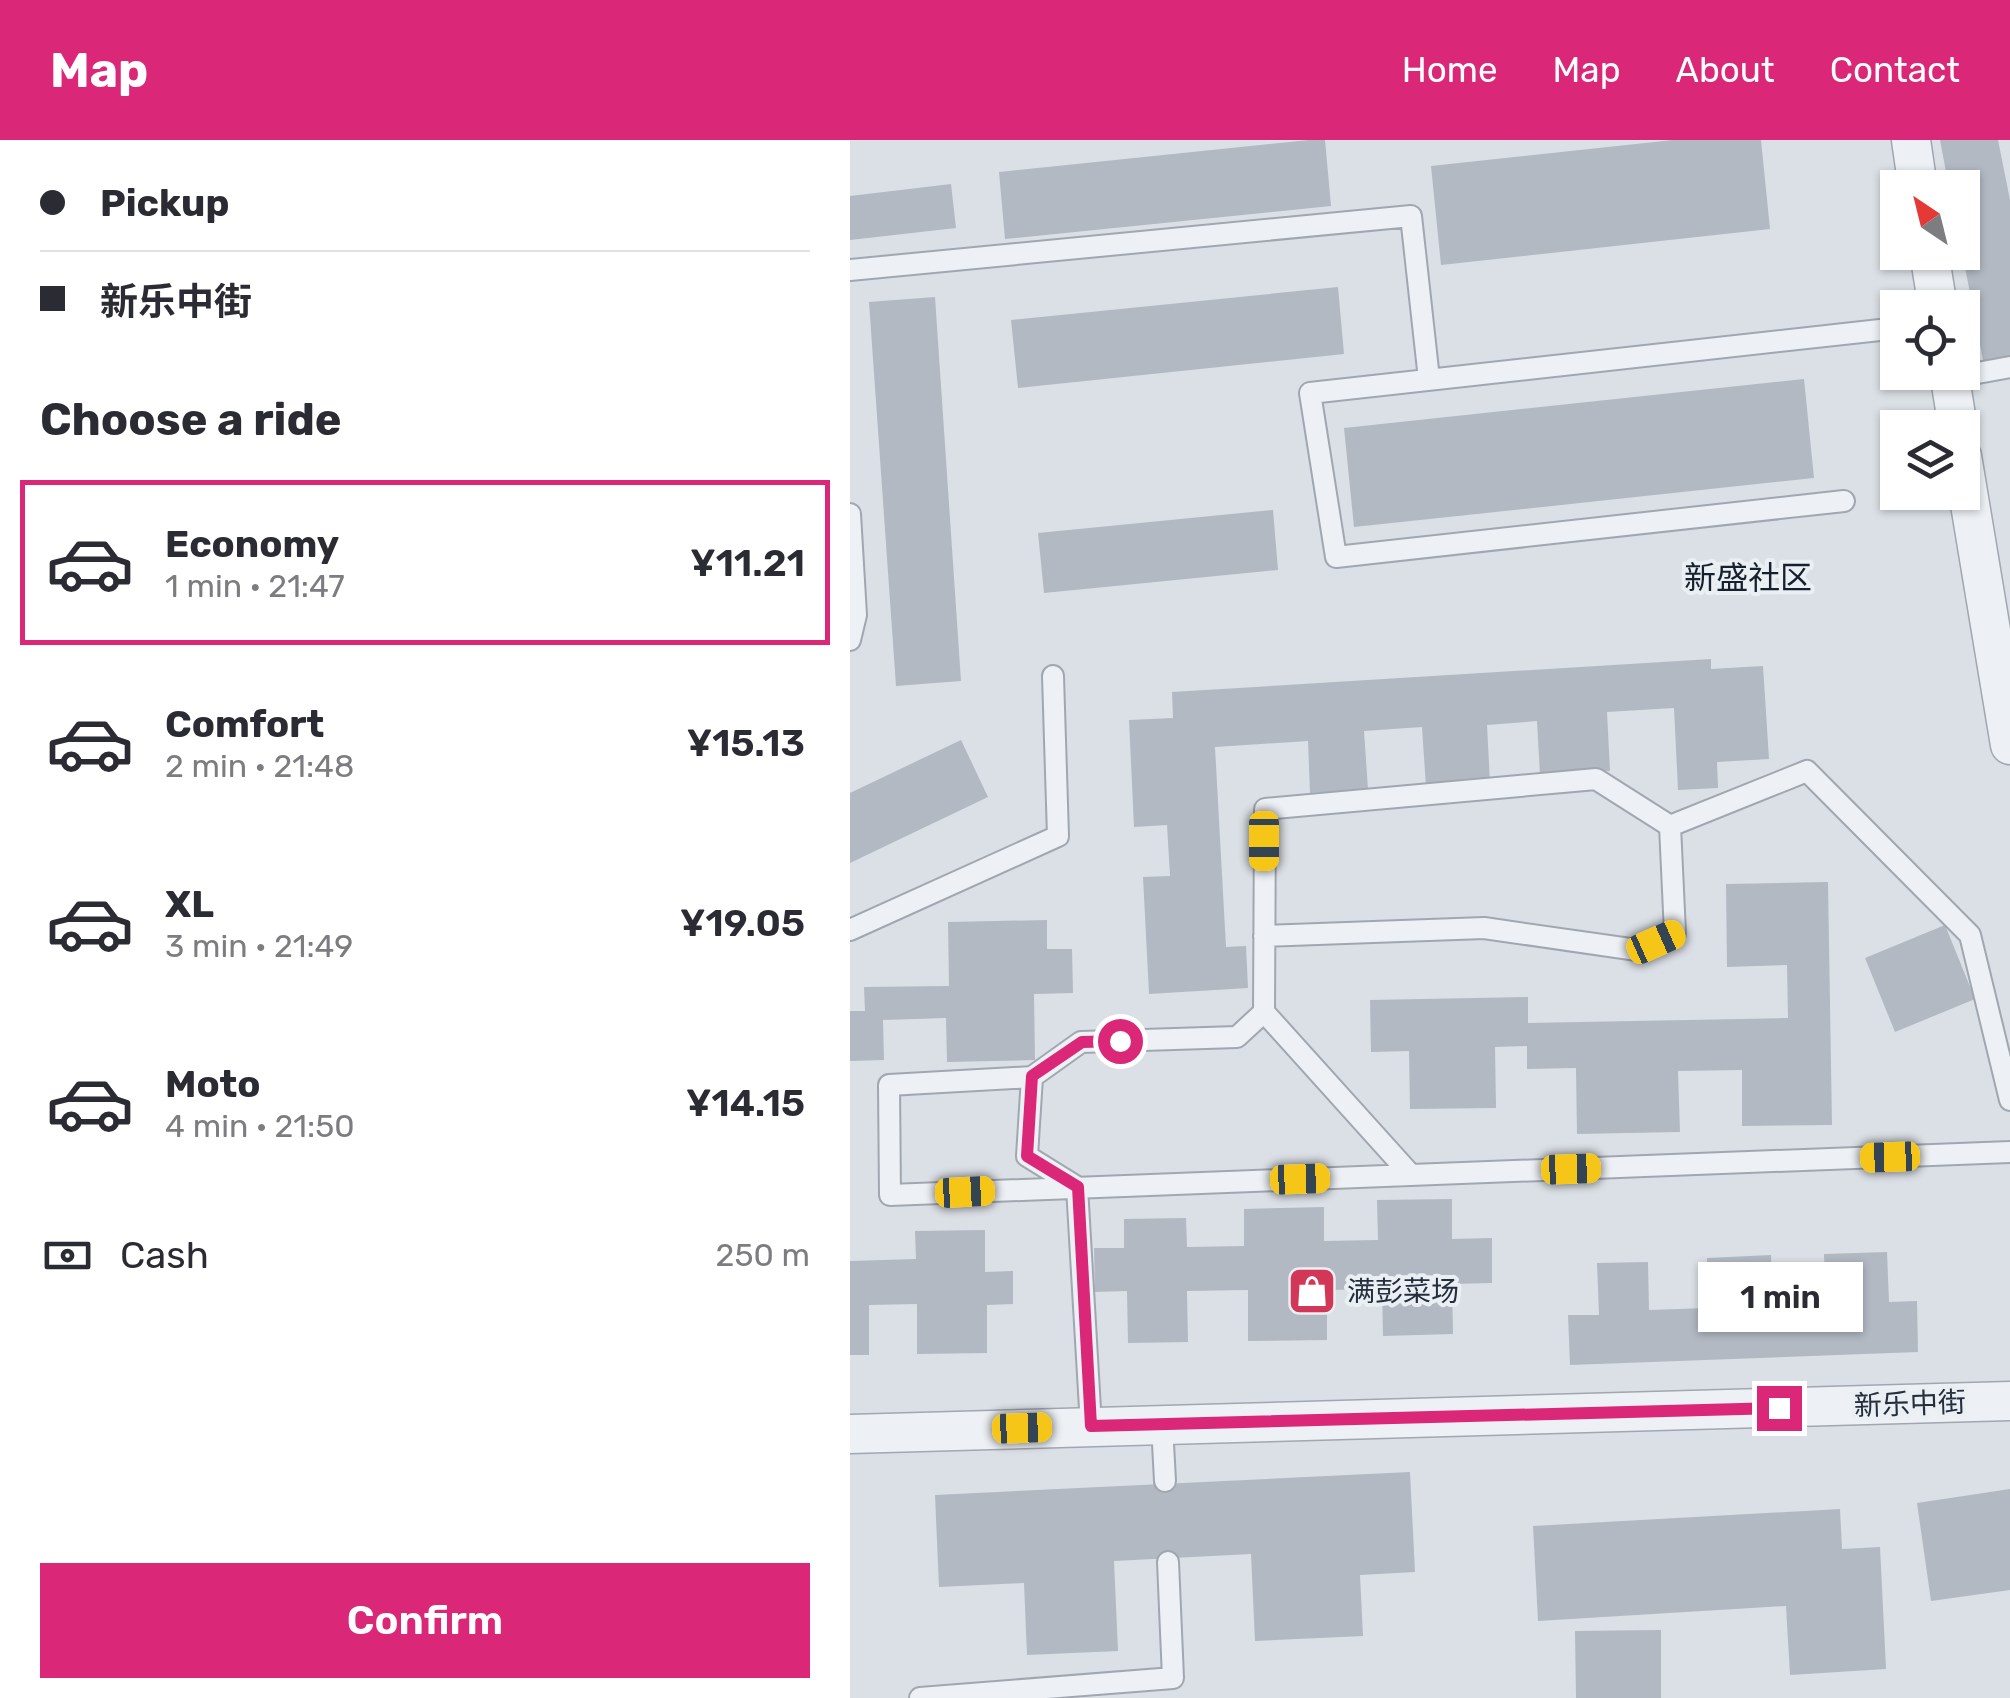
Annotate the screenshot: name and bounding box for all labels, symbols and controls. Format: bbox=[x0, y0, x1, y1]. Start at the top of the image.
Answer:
text: Map bbox=[50, 42, 148, 99]
text: Home bbox=[1402, 49, 1498, 91]
text: Map bbox=[1553, 49, 1621, 91]
text: About bbox=[1676, 49, 1775, 91]
text: Contact bbox=[1830, 49, 1960, 91]
north arrow bbox=[1880, 170, 1980, 270]
map controls bbox=[1880, 170, 1980, 510]
text: Pickup bbox=[100, 180, 229, 226]
text: 新乐中街 bbox=[100, 279, 252, 325]
button: locate bbox=[1880, 290, 1980, 390]
text: Choose a ride bbox=[40, 393, 342, 446]
button: layers bbox=[1880, 410, 1980, 510]
icon: car bbox=[45, 518, 135, 608]
text: Economy bbox=[165, 521, 339, 567]
text: ¥11.21 bbox=[690, 540, 805, 586]
district label: 新盛社区 bbox=[1684, 559, 1812, 597]
text: 1 min · 21:47 bbox=[165, 567, 345, 605]
icon: car bbox=[45, 698, 135, 788]
text: Comfort bbox=[165, 701, 324, 747]
text: ¥15.13 bbox=[687, 720, 805, 766]
text: 2 min · 21:48 bbox=[165, 747, 354, 785]
car bbox=[1249, 811, 1279, 871]
icon: car bbox=[45, 878, 135, 968]
text: XL bbox=[165, 881, 214, 927]
text: ¥19.05 bbox=[680, 900, 805, 946]
car bbox=[1622, 916, 1690, 968]
text: 3 min · 21:49 bbox=[165, 927, 353, 965]
route start bbox=[1098, 1019, 1143, 1064]
icon: car bbox=[45, 1058, 135, 1148]
text: Moto bbox=[165, 1061, 261, 1107]
text: ¥14.15 bbox=[686, 1080, 805, 1126]
text: 4 min · 21:50 bbox=[165, 1107, 355, 1145]
car bbox=[1859, 1141, 1921, 1173]
car bbox=[1540, 1153, 1602, 1185]
car bbox=[1269, 1163, 1331, 1195]
car bbox=[934, 1175, 996, 1209]
icon: cash bbox=[40, 1228, 95, 1283]
text: Cash bbox=[120, 1232, 209, 1278]
text: 250 m bbox=[716, 1236, 810, 1274]
callout: 1 min bbox=[1696, 1263, 1862, 1333]
shop icon: 满彭菜场 bbox=[1286, 1265, 1338, 1317]
place label: 满彭菜场 bbox=[1347, 1275, 1459, 1308]
text: 1 min bbox=[1740, 1278, 1821, 1316]
route end bbox=[1757, 1386, 1802, 1431]
street label: 新乐中街 bbox=[1853, 1386, 1967, 1422]
car bbox=[991, 1412, 1053, 1444]
button: Confirm bbox=[40, 1563, 810, 1678]

